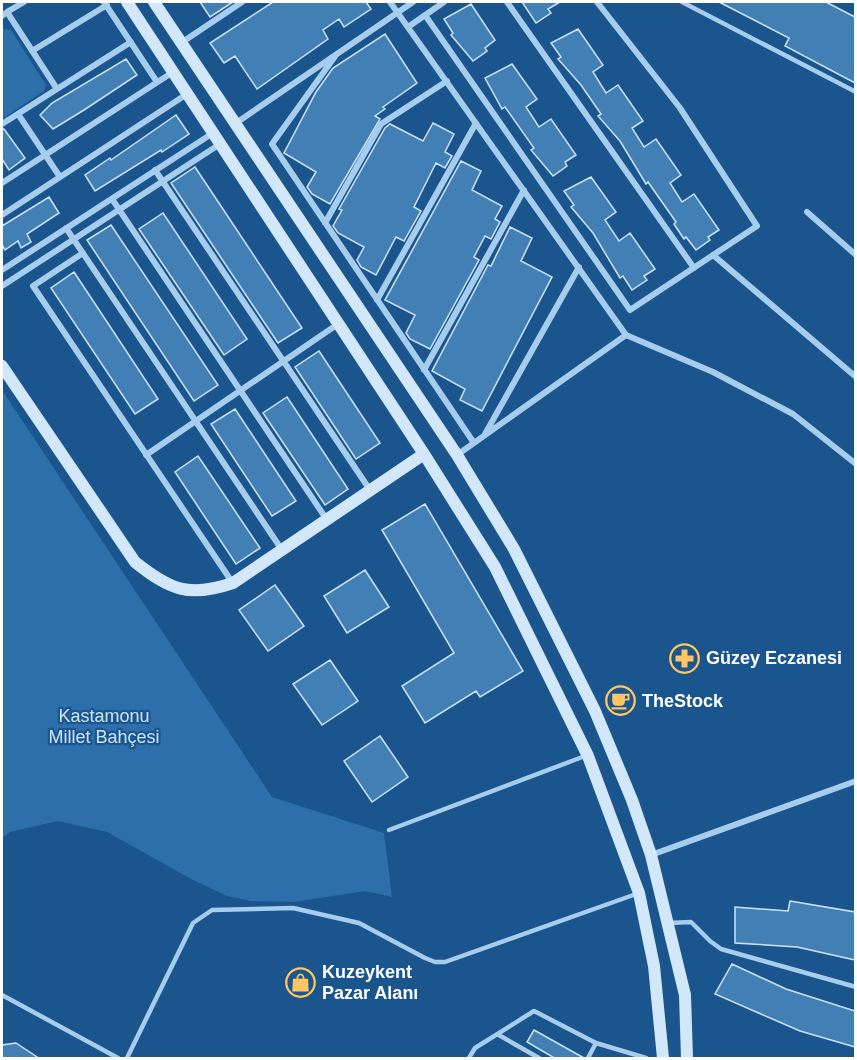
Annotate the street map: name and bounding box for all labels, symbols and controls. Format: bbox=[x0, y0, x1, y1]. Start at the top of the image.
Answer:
pharmacy icon: Güzey Eczanesi bbox=[669, 642, 701, 674]
place label: Güzey Eczanesi bbox=[706, 648, 842, 668]
cafe icon: TheStock bbox=[605, 685, 637, 717]
place label: TheStock bbox=[642, 691, 724, 711]
park label: Kastamonu Millet Bahçesi bbox=[48, 706, 160, 747]
place label: Kuzeykent Pazar Alanı bbox=[322, 962, 418, 1003]
shop icon: Kuzeykent Pazar Alanı bbox=[285, 966, 317, 998]

